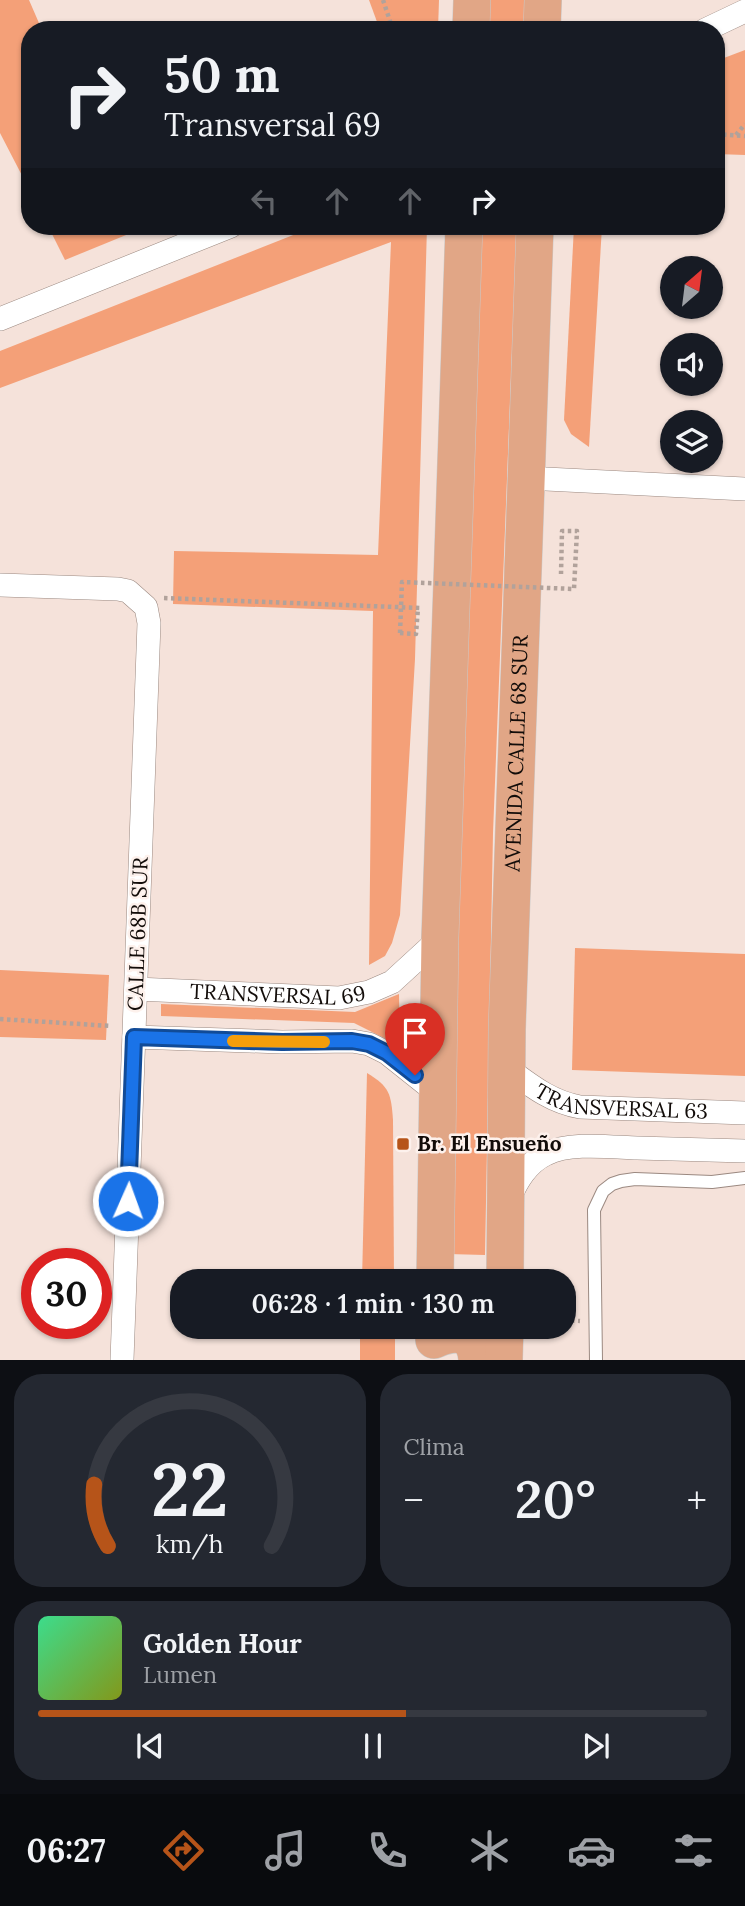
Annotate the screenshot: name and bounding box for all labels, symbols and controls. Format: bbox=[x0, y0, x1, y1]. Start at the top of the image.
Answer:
text: 50 m bbox=[164, 43, 280, 105]
icon: right bbox=[49, 49, 140, 140]
text: Transversal 69 bbox=[164, 104, 381, 145]
icon: left bbox=[245, 182, 283, 220]
icon: ahead bbox=[318, 182, 356, 220]
icon: ahead bbox=[391, 182, 429, 220]
icon: right bbox=[464, 182, 502, 220]
north arrow bbox=[660, 256, 723, 318]
map controls bbox=[660, 256, 723, 473]
button: sound bbox=[660, 333, 723, 396]
button: layers bbox=[660, 410, 723, 473]
street label: AVENIDA CALLE 68 SUR bbox=[498, 633, 534, 873]
street label: CALLE 68B SUR bbox=[121, 856, 154, 1011]
street label: TRANSVERSAL 69 bbox=[189, 977, 368, 1011]
pin bbox=[385, 1003, 445, 1075]
icon: arrive bbox=[396, 1014, 434, 1052]
street label: TRANSVERSAL 63 bbox=[530, 1077, 708, 1125]
place label: Br. El Ensueño bbox=[417, 1130, 562, 1157]
marker: Br. El Ensueño bbox=[395, 1136, 411, 1152]
position arrow bbox=[91, 1164, 165, 1238]
speed limit sign: 30 bbox=[21, 1248, 112, 1339]
text: 06:28 · 1 min · 130 m bbox=[252, 1287, 494, 1320]
text: Clima bbox=[404, 1432, 465, 1461]
text: 22 bbox=[151, 1444, 229, 1537]
text: 20° bbox=[515, 1466, 596, 1532]
text: − bbox=[404, 1476, 424, 1524]
text: + bbox=[687, 1476, 707, 1524]
text: km/h bbox=[156, 1528, 224, 1560]
text: Golden Hour bbox=[143, 1627, 302, 1660]
text: Lumen bbox=[143, 1660, 217, 1689]
icon: previous bbox=[131, 1727, 169, 1765]
icon: pause bbox=[354, 1727, 392, 1765]
icon: next bbox=[577, 1727, 615, 1765]
icon: directions bbox=[159, 1826, 208, 1875]
icon: music bbox=[261, 1826, 310, 1875]
icon: phone bbox=[363, 1826, 412, 1875]
icon: climate bbox=[465, 1826, 514, 1875]
icon: car bbox=[567, 1826, 616, 1875]
icon: filters bbox=[669, 1826, 718, 1875]
text: 06:27 bbox=[27, 1830, 105, 1871]

